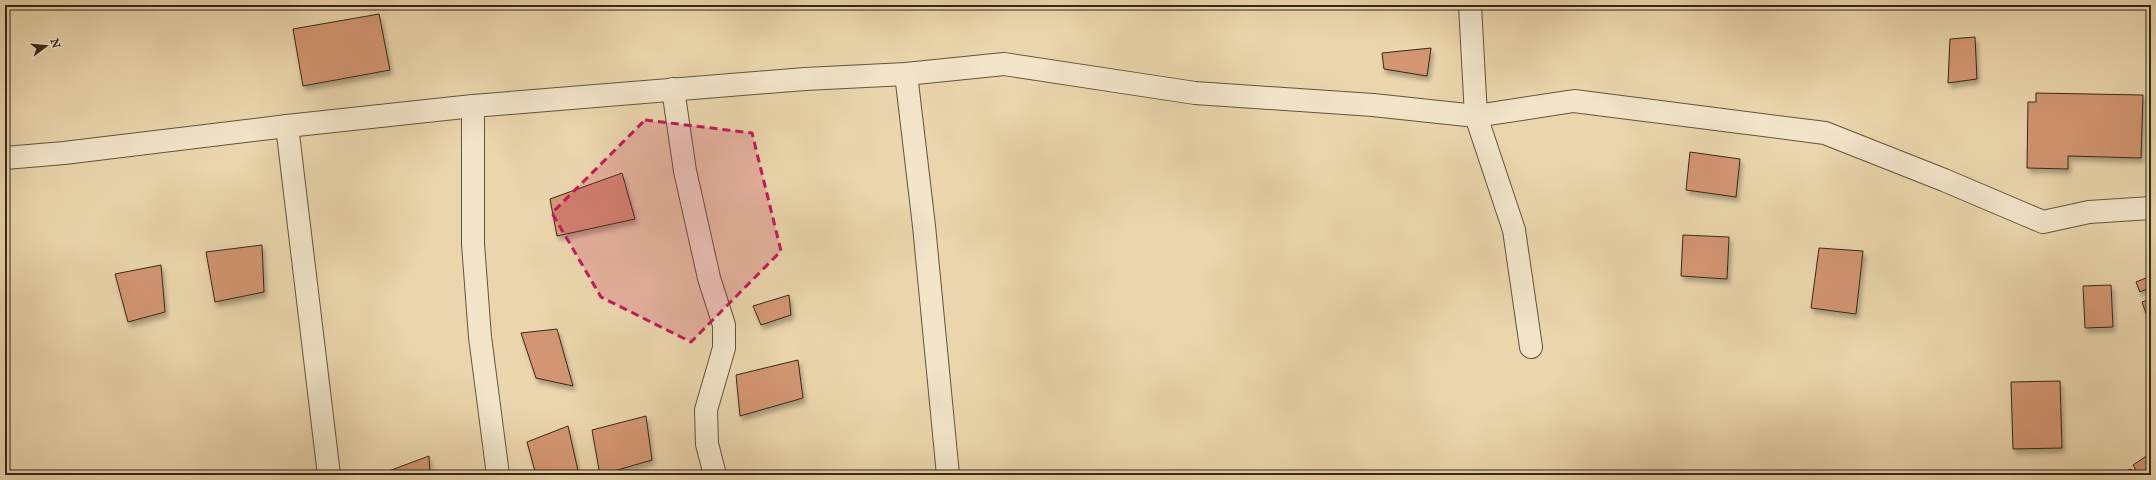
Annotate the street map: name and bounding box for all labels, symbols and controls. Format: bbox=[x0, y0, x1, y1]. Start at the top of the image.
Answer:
north arrow bbox=[26, 26, 66, 66]
text: N bbox=[46, 36, 63, 50]

